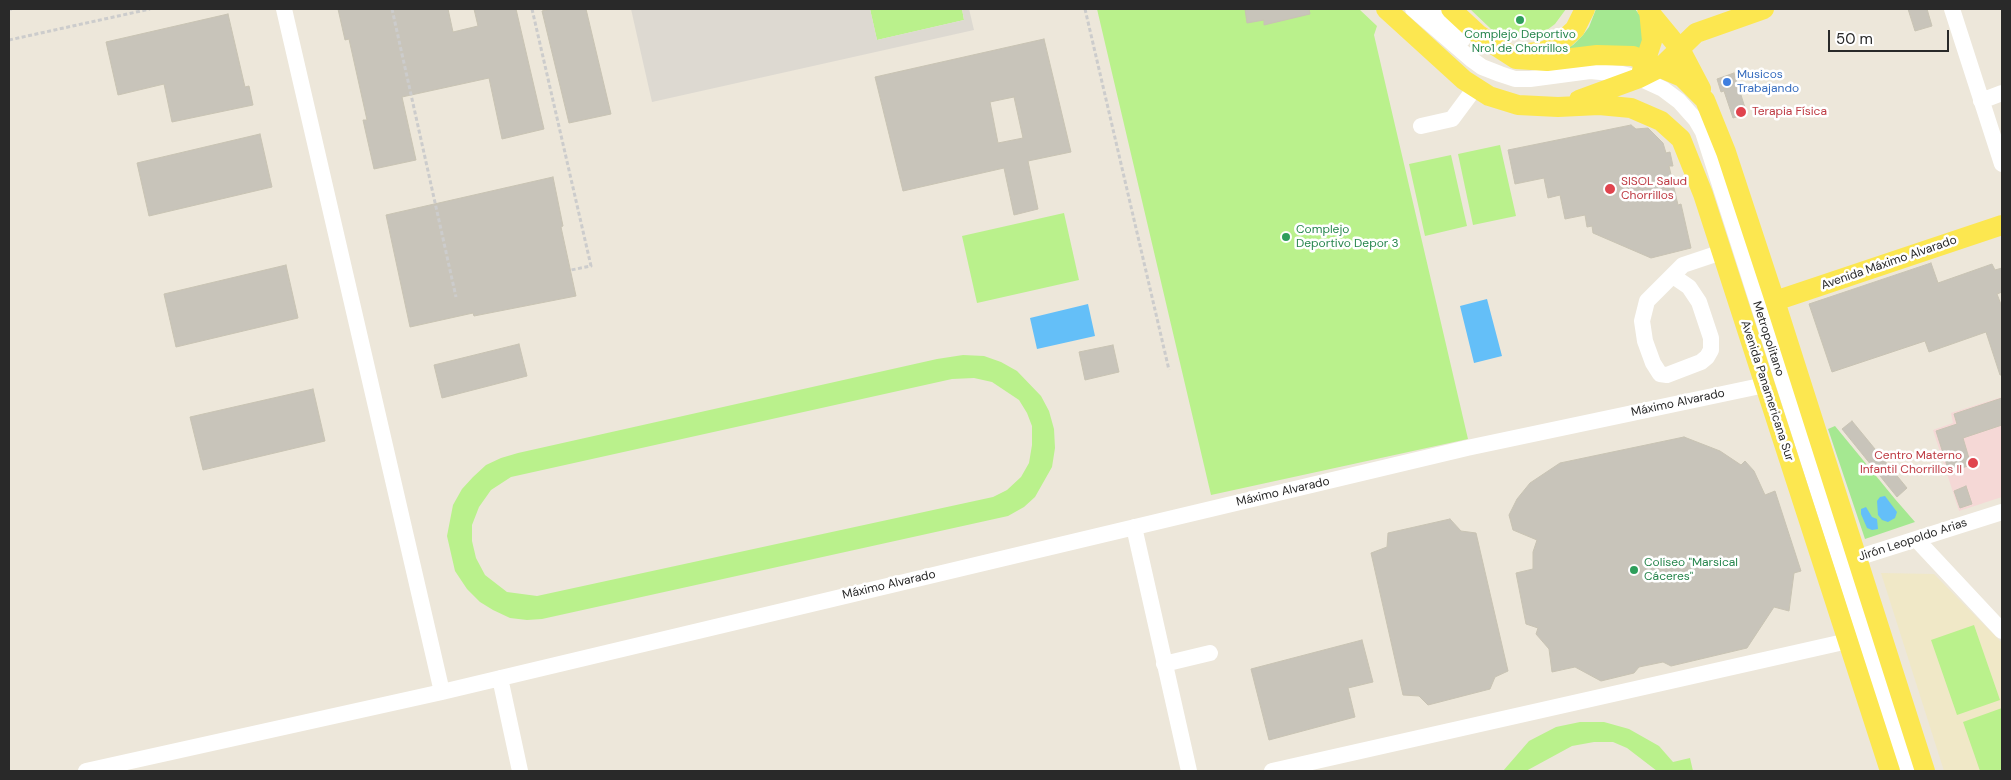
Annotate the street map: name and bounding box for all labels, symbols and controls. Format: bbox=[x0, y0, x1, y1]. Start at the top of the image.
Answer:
marker: Complejo Deportivo Nro1 de Chorrillos bbox=[1514, 14, 1526, 26]
scale bar bbox=[1831, 20, 1952, 52]
place label: Complejo Deportivo Nro1 de Chorrillos bbox=[1464, 28, 1576, 56]
text: 50 m bbox=[1836, 29, 1873, 49]
place label: Musicos Trabajando bbox=[1737, 68, 1799, 96]
marker: Musicos Trabajando bbox=[1721, 76, 1733, 88]
marker: Terapia Física bbox=[1734, 105, 1748, 119]
place label: Terapia Física bbox=[1752, 105, 1827, 119]
place label: SISOL Salud Chorrillos bbox=[1621, 175, 1687, 203]
marker: SISOL Salud Chorrillos bbox=[1603, 182, 1617, 196]
place label: Complejo Deportivo Depor 3 bbox=[1296, 223, 1398, 251]
marker: Complejo Deportivo Depor 3 bbox=[1280, 231, 1292, 243]
street label: Avenida Máximo Alvarado bbox=[1819, 233, 1959, 293]
street label: Metropolitano bbox=[1749, 300, 1787, 378]
street label: Avenida Panamericana Sur bbox=[1737, 319, 1797, 463]
street label: Máximo Alvarado bbox=[1630, 386, 1726, 420]
place label: Centro Materno Infantil Chorrillos II bbox=[1860, 449, 1962, 477]
marker: Centro Materno Infantil Chorrillos II bbox=[1966, 456, 1980, 470]
street label: Máximo Alvarado bbox=[1235, 474, 1331, 510]
street label: Jirón Leopoldo Arias bbox=[1857, 516, 1969, 564]
place label: Coliseo "Marsical Cáceres" bbox=[1644, 556, 1738, 584]
marker: Coliseo "Marsical Cáceres" bbox=[1628, 564, 1640, 576]
street label: Máximo Alvarado bbox=[841, 567, 937, 603]

